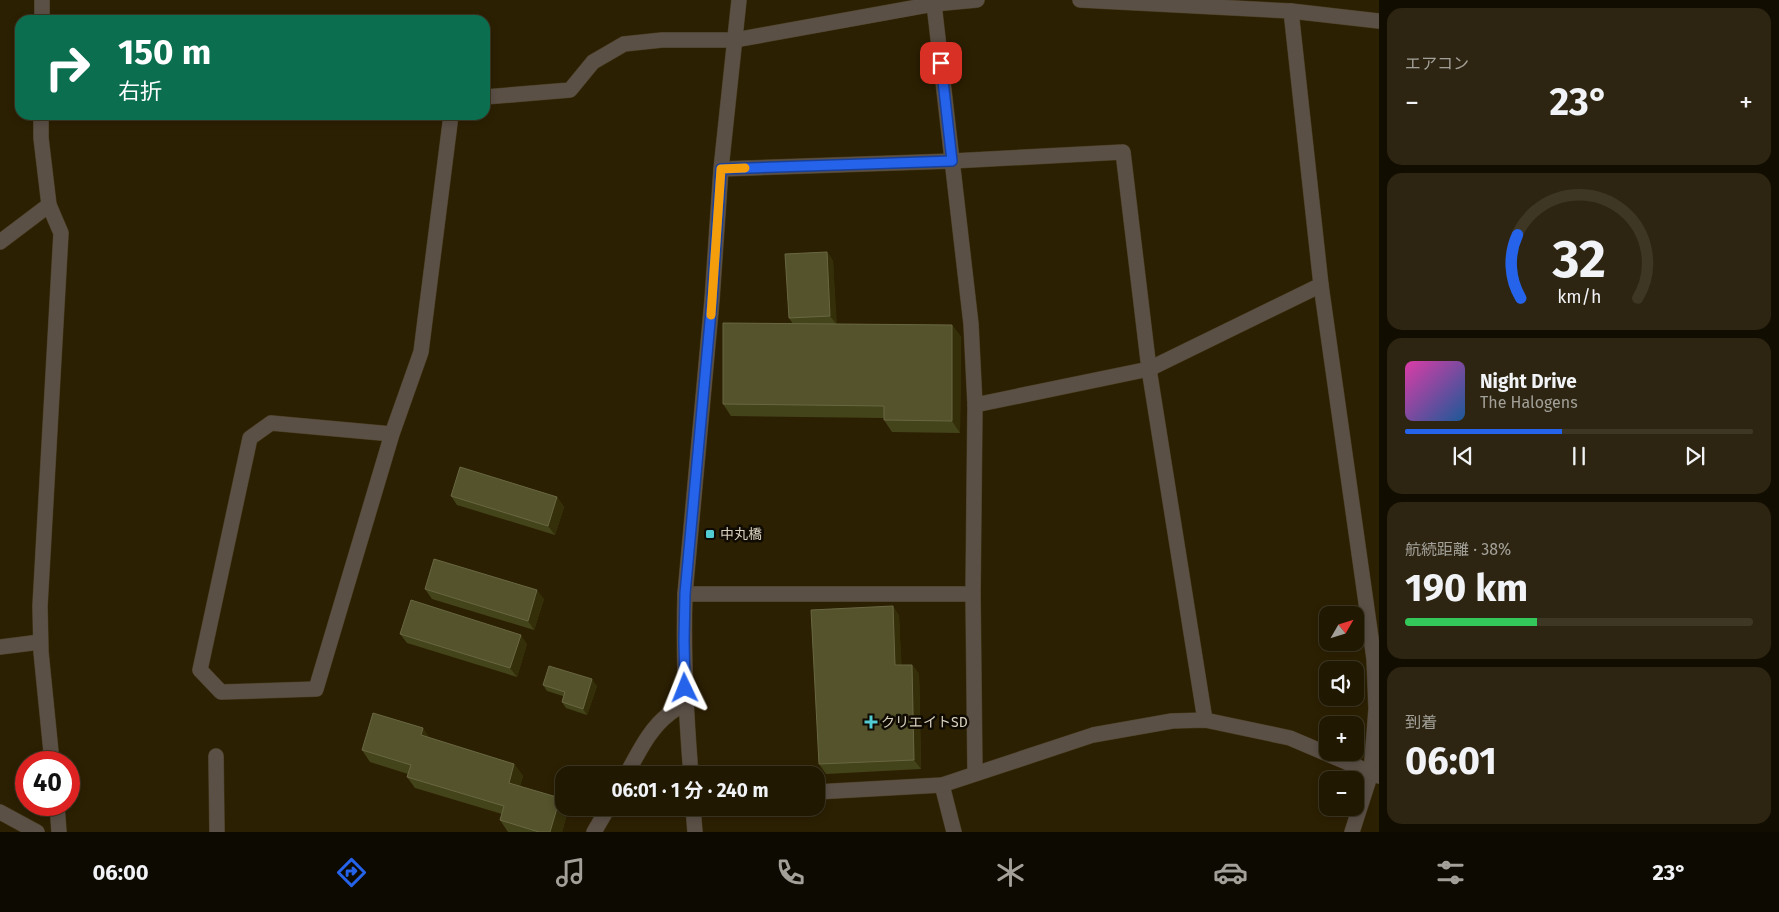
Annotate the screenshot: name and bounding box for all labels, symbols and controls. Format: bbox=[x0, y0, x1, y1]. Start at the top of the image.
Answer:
text: 150 m bbox=[118, 31, 211, 73]
icon: right bbox=[35, 35, 100, 100]
pin bbox=[920, 42, 962, 84]
icon: arrive bbox=[927, 49, 955, 77]
text: エアコン bbox=[1405, 54, 1469, 73]
text: 右折 bbox=[118, 78, 162, 105]
text: 23° bbox=[1550, 79, 1609, 125]
text: − bbox=[1405, 86, 1419, 119]
text: + bbox=[1739, 86, 1753, 119]
text: 32 bbox=[1551, 228, 1606, 291]
text: km/h bbox=[1557, 286, 1601, 308]
text: Night Drive bbox=[1480, 370, 1577, 393]
text: The Halogens bbox=[1480, 393, 1578, 412]
icon: previous bbox=[1449, 442, 1477, 470]
icon: pause bbox=[1565, 442, 1593, 470]
icon: next bbox=[1681, 442, 1709, 470]
place label: 中丸橋 bbox=[720, 526, 762, 543]
marker: 中丸橋 bbox=[704, 528, 716, 540]
text: 航続距離 · 38% bbox=[1405, 540, 1511, 559]
text: 190 km bbox=[1405, 565, 1528, 611]
north arrow bbox=[1319, 606, 1364, 651]
map controls bbox=[1319, 606, 1364, 816]
position arrow bbox=[658, 661, 710, 713]
button: sound bbox=[1319, 661, 1364, 706]
text: 到着 bbox=[1405, 713, 1437, 732]
place label: クリエイトSD bbox=[881, 714, 968, 731]
marker: クリエイトSD bbox=[865, 716, 877, 728]
button: + bbox=[1319, 716, 1364, 761]
text: 06:01 bbox=[1405, 738, 1497, 784]
speed limit sign: 40 bbox=[15, 751, 80, 816]
button: − bbox=[1319, 771, 1364, 816]
text: 06:01 · 1 分 · 240 m bbox=[611, 779, 769, 802]
icon: directions bbox=[334, 855, 369, 890]
icon: music bbox=[553, 855, 588, 890]
icon: phone bbox=[773, 855, 808, 890]
icon: climate bbox=[993, 855, 1028, 890]
icon: car bbox=[1213, 855, 1248, 890]
icon: filters bbox=[1433, 855, 1468, 890]
text: 06:00 bbox=[92, 859, 149, 886]
text: 23° bbox=[1652, 859, 1687, 886]

